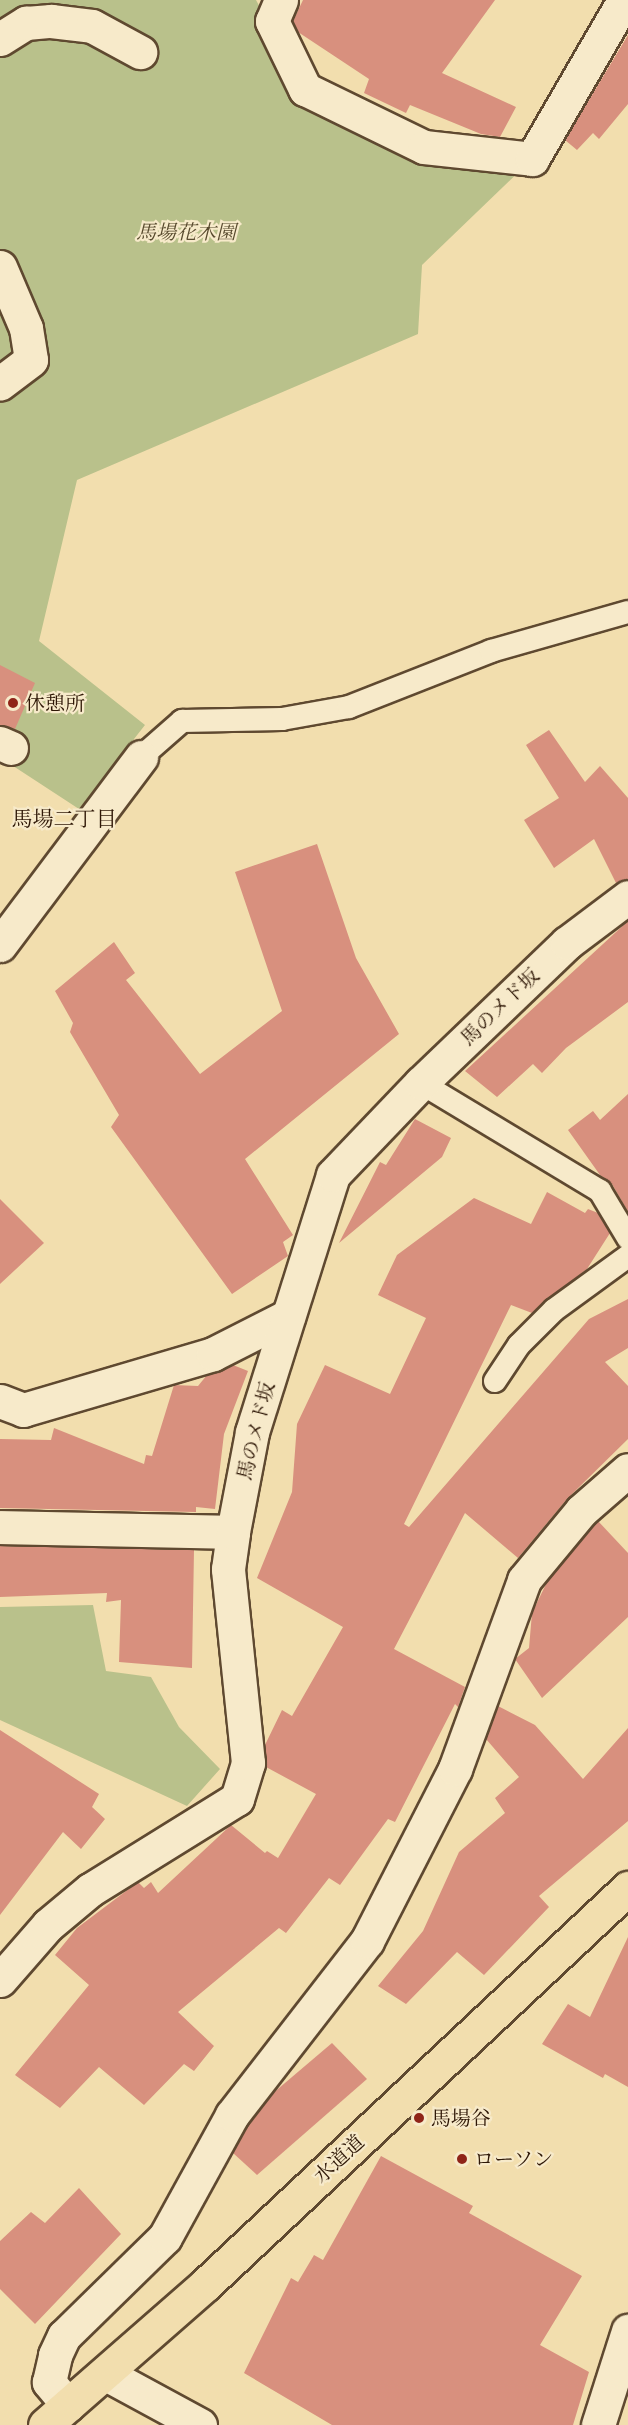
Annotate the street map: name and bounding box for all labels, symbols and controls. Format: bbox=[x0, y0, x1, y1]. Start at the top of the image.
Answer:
park label: 馬場花木園 bbox=[136, 220, 236, 244]
place label: 休憩所 bbox=[25, 691, 85, 715]
marker: 休憩所 bbox=[6, 696, 20, 710]
district label: 馬場二丁目 bbox=[12, 806, 116, 832]
street label: 馬のメド坂 bbox=[456, 964, 544, 1050]
street label: 馬のメド坂 bbox=[232, 1380, 280, 1482]
place label: 馬場谷 bbox=[431, 2106, 491, 2130]
marker: 馬場谷 bbox=[412, 2111, 426, 2125]
street label: 水道道 bbox=[309, 2130, 369, 2188]
place label: ローソン bbox=[474, 2147, 554, 2171]
marker: ローソン bbox=[455, 2152, 469, 2166]

